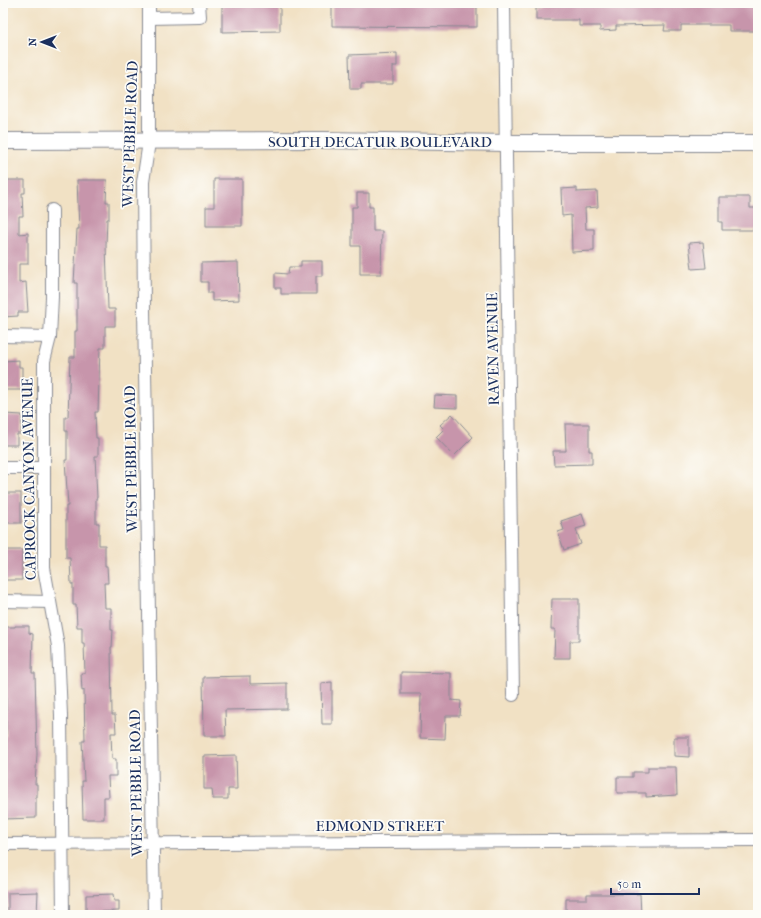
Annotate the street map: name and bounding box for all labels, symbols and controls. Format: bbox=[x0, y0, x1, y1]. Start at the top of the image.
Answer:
north arrow bbox=[22, 22, 62, 62]
text: N bbox=[26, 37, 39, 46]
street label: WEST PEBBLE ROAD bbox=[118, 60, 142, 209]
street label: SOUTH DECATUR BOULEVARD bbox=[268, 133, 492, 151]
street label: RAVEN AVENUE bbox=[483, 292, 503, 406]
street label: CAPROCK CANYON AVENUE bbox=[18, 377, 40, 581]
street label: WEST PEBBLE ROAD bbox=[121, 385, 141, 534]
street label: WEST PEBBLE ROAD bbox=[126, 709, 146, 858]
street label: EDMOND STREET bbox=[316, 817, 445, 835]
scale bar bbox=[611, 870, 699, 896]
text: 50 m bbox=[617, 877, 641, 891]

